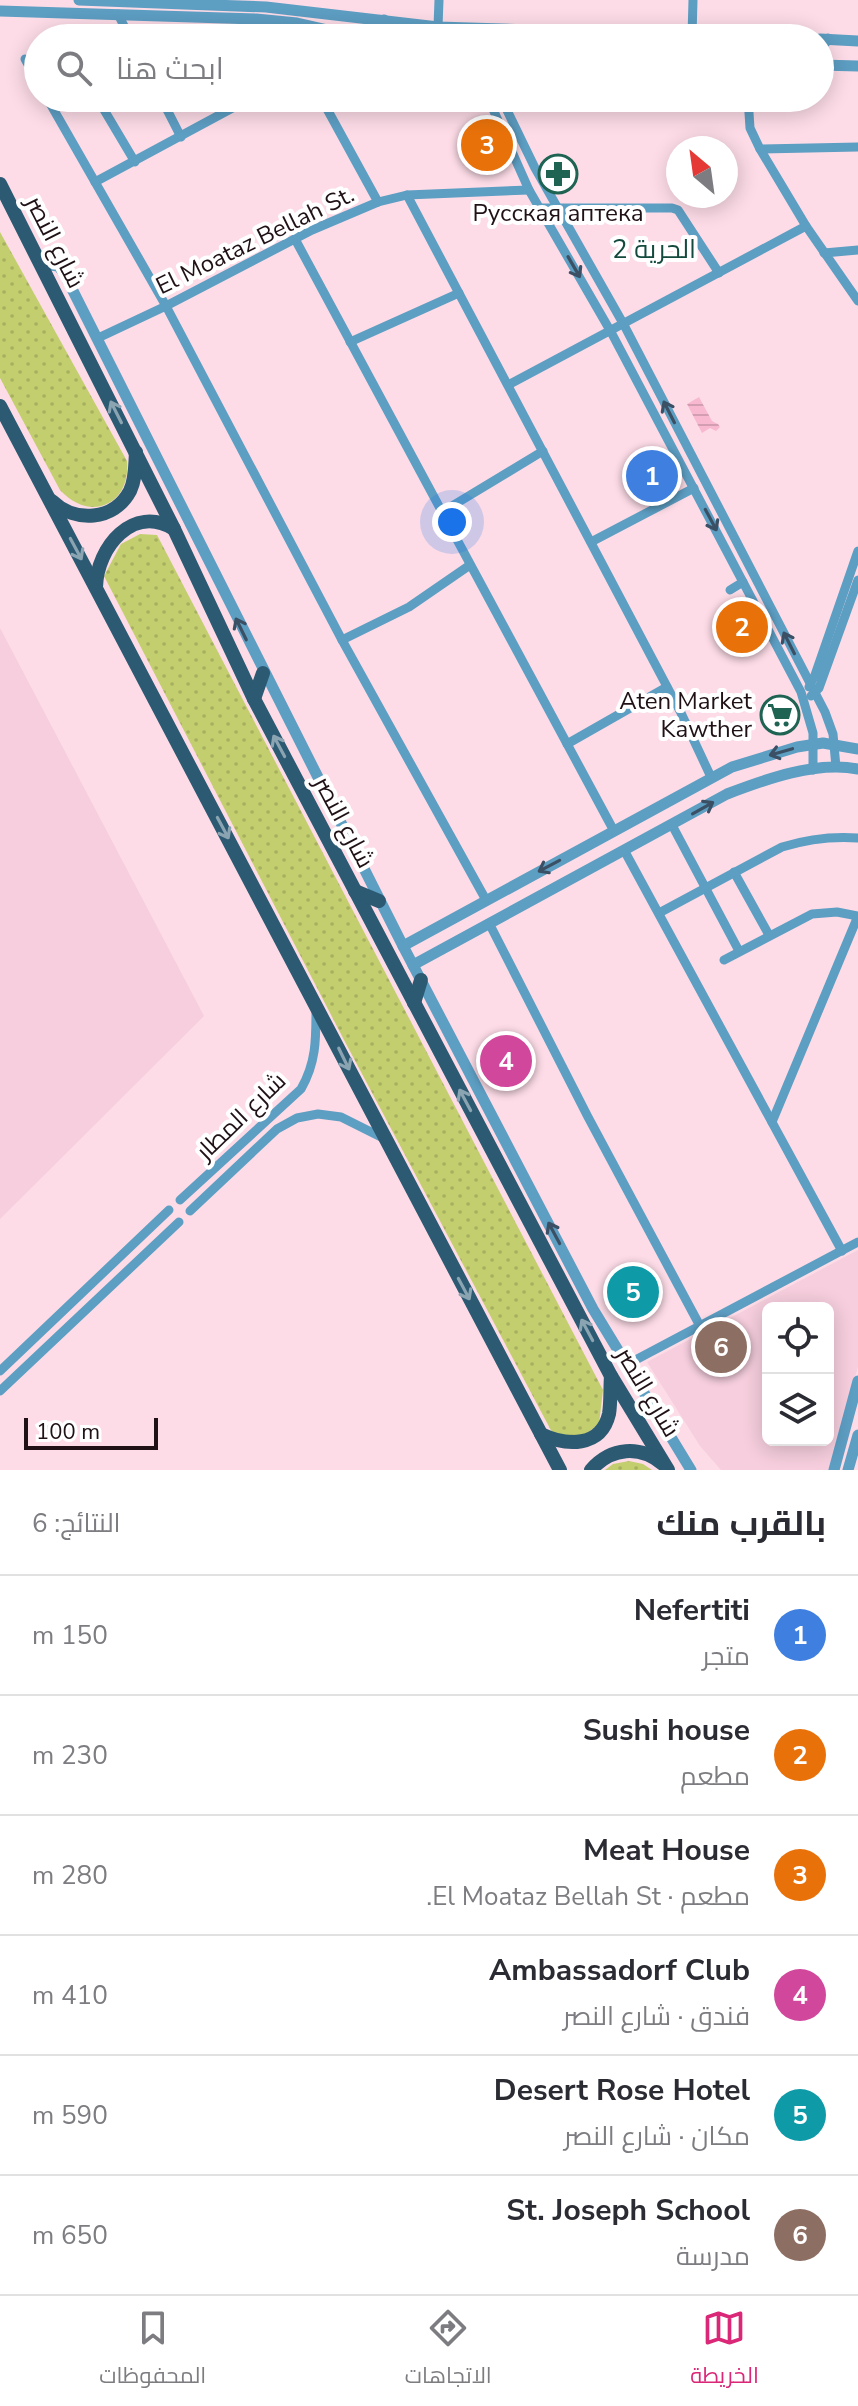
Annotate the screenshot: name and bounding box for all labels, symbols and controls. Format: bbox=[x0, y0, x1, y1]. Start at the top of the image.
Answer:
search box bbox=[24, 24, 834, 112]
icon: search bbox=[52, 46, 96, 90]
text: ابحث هنا bbox=[116, 49, 224, 90]
pin: 3 bbox=[461, 115, 513, 175]
north arrow bbox=[666, 136, 738, 208]
pharmacy icon: Русская аптека bbox=[537, 153, 579, 195]
street label: El Moataz Bellah St. bbox=[151, 178, 359, 302]
street label: شارع النصر bbox=[17, 189, 92, 294]
place label: Русская аптека bbox=[472, 197, 644, 229]
district label: الحرية 2 bbox=[612, 232, 696, 267]
one-way arrow bbox=[566, 255, 582, 278]
one-way arrow bbox=[108, 400, 123, 424]
one-way arrow bbox=[661, 401, 677, 425]
pin: 1 bbox=[626, 446, 678, 506]
your location bbox=[432, 502, 472, 542]
one-way arrow bbox=[704, 508, 719, 532]
one-way arrow bbox=[68, 537, 84, 560]
pin: 2 bbox=[716, 597, 768, 657]
one-way arrow bbox=[233, 618, 249, 642]
one-way arrow bbox=[781, 632, 797, 656]
place label: Aten Market Kawther bbox=[619, 685, 753, 745]
supermarket icon: Aten Market Kawther bbox=[759, 694, 801, 736]
one-way arrow bbox=[270, 735, 286, 759]
one-way arrow bbox=[769, 745, 795, 760]
street label: شارع النصر bbox=[306, 769, 382, 873]
one-way arrow bbox=[690, 799, 714, 815]
one-way arrow bbox=[216, 816, 232, 840]
one-way arrow bbox=[537, 859, 561, 874]
pin: 4 bbox=[480, 1031, 532, 1091]
one-way arrow bbox=[336, 1046, 352, 1070]
street label: شارع المطار bbox=[188, 1065, 293, 1168]
one-way arrow bbox=[457, 1089, 473, 1112]
one-way arrow bbox=[545, 1222, 561, 1245]
pin: 5 bbox=[607, 1262, 659, 1322]
one-way arrow bbox=[457, 1277, 472, 1301]
map controls bbox=[762, 1302, 834, 1446]
button: locate bbox=[762, 1302, 834, 1374]
pin: 6 bbox=[695, 1317, 747, 1377]
one-way arrow bbox=[578, 1319, 594, 1342]
street label: شارع النصر bbox=[608, 1339, 687, 1443]
button: layers bbox=[762, 1374, 834, 1446]
scale bar bbox=[24, 1414, 158, 1450]
text: 100 m bbox=[36, 1417, 100, 1447]
text: بالقرب منك bbox=[656, 1501, 826, 1547]
text: النتائج: 6 bbox=[32, 1506, 121, 1541]
text: Nefertiti bbox=[634, 1590, 750, 1631]
text: 150 m bbox=[32, 1618, 108, 1653]
text: 1 bbox=[792, 1618, 808, 1653]
text: متجر bbox=[702, 1639, 750, 1674]
text: Sushi house bbox=[583, 1710, 750, 1751]
text: 230 m bbox=[32, 1738, 108, 1773]
text: 2 bbox=[792, 1738, 808, 1773]
text: مطعم bbox=[680, 1759, 750, 1794]
text: Meat House bbox=[583, 1830, 750, 1871]
text: 280 m bbox=[32, 1858, 108, 1893]
text: 3 bbox=[792, 1858, 808, 1893]
text: مطعم · El Moataz Bellah St. bbox=[426, 1879, 750, 1914]
text: Ambassadorf Club bbox=[489, 1950, 750, 1991]
text: 410 m bbox=[32, 1978, 108, 2013]
text: 4 bbox=[792, 1978, 808, 2013]
text: فندق · شارع النصر bbox=[563, 1999, 750, 2034]
text: Desert Rose Hotel bbox=[494, 2070, 750, 2111]
text: 590 m bbox=[32, 2098, 108, 2133]
text: 5 bbox=[792, 2098, 808, 2133]
text: مكان · شارع النصر bbox=[564, 2119, 750, 2154]
text: St. Joseph School bbox=[506, 2190, 750, 2231]
text: 650 m bbox=[32, 2218, 108, 2253]
text: 6 bbox=[792, 2218, 808, 2253]
text: مدرسة bbox=[676, 2239, 750, 2274]
tab: المحفوظات bbox=[99, 2306, 206, 2396]
tab: الاتجاهات bbox=[405, 2306, 492, 2396]
tab: الخريطة bbox=[690, 2306, 759, 2396]

